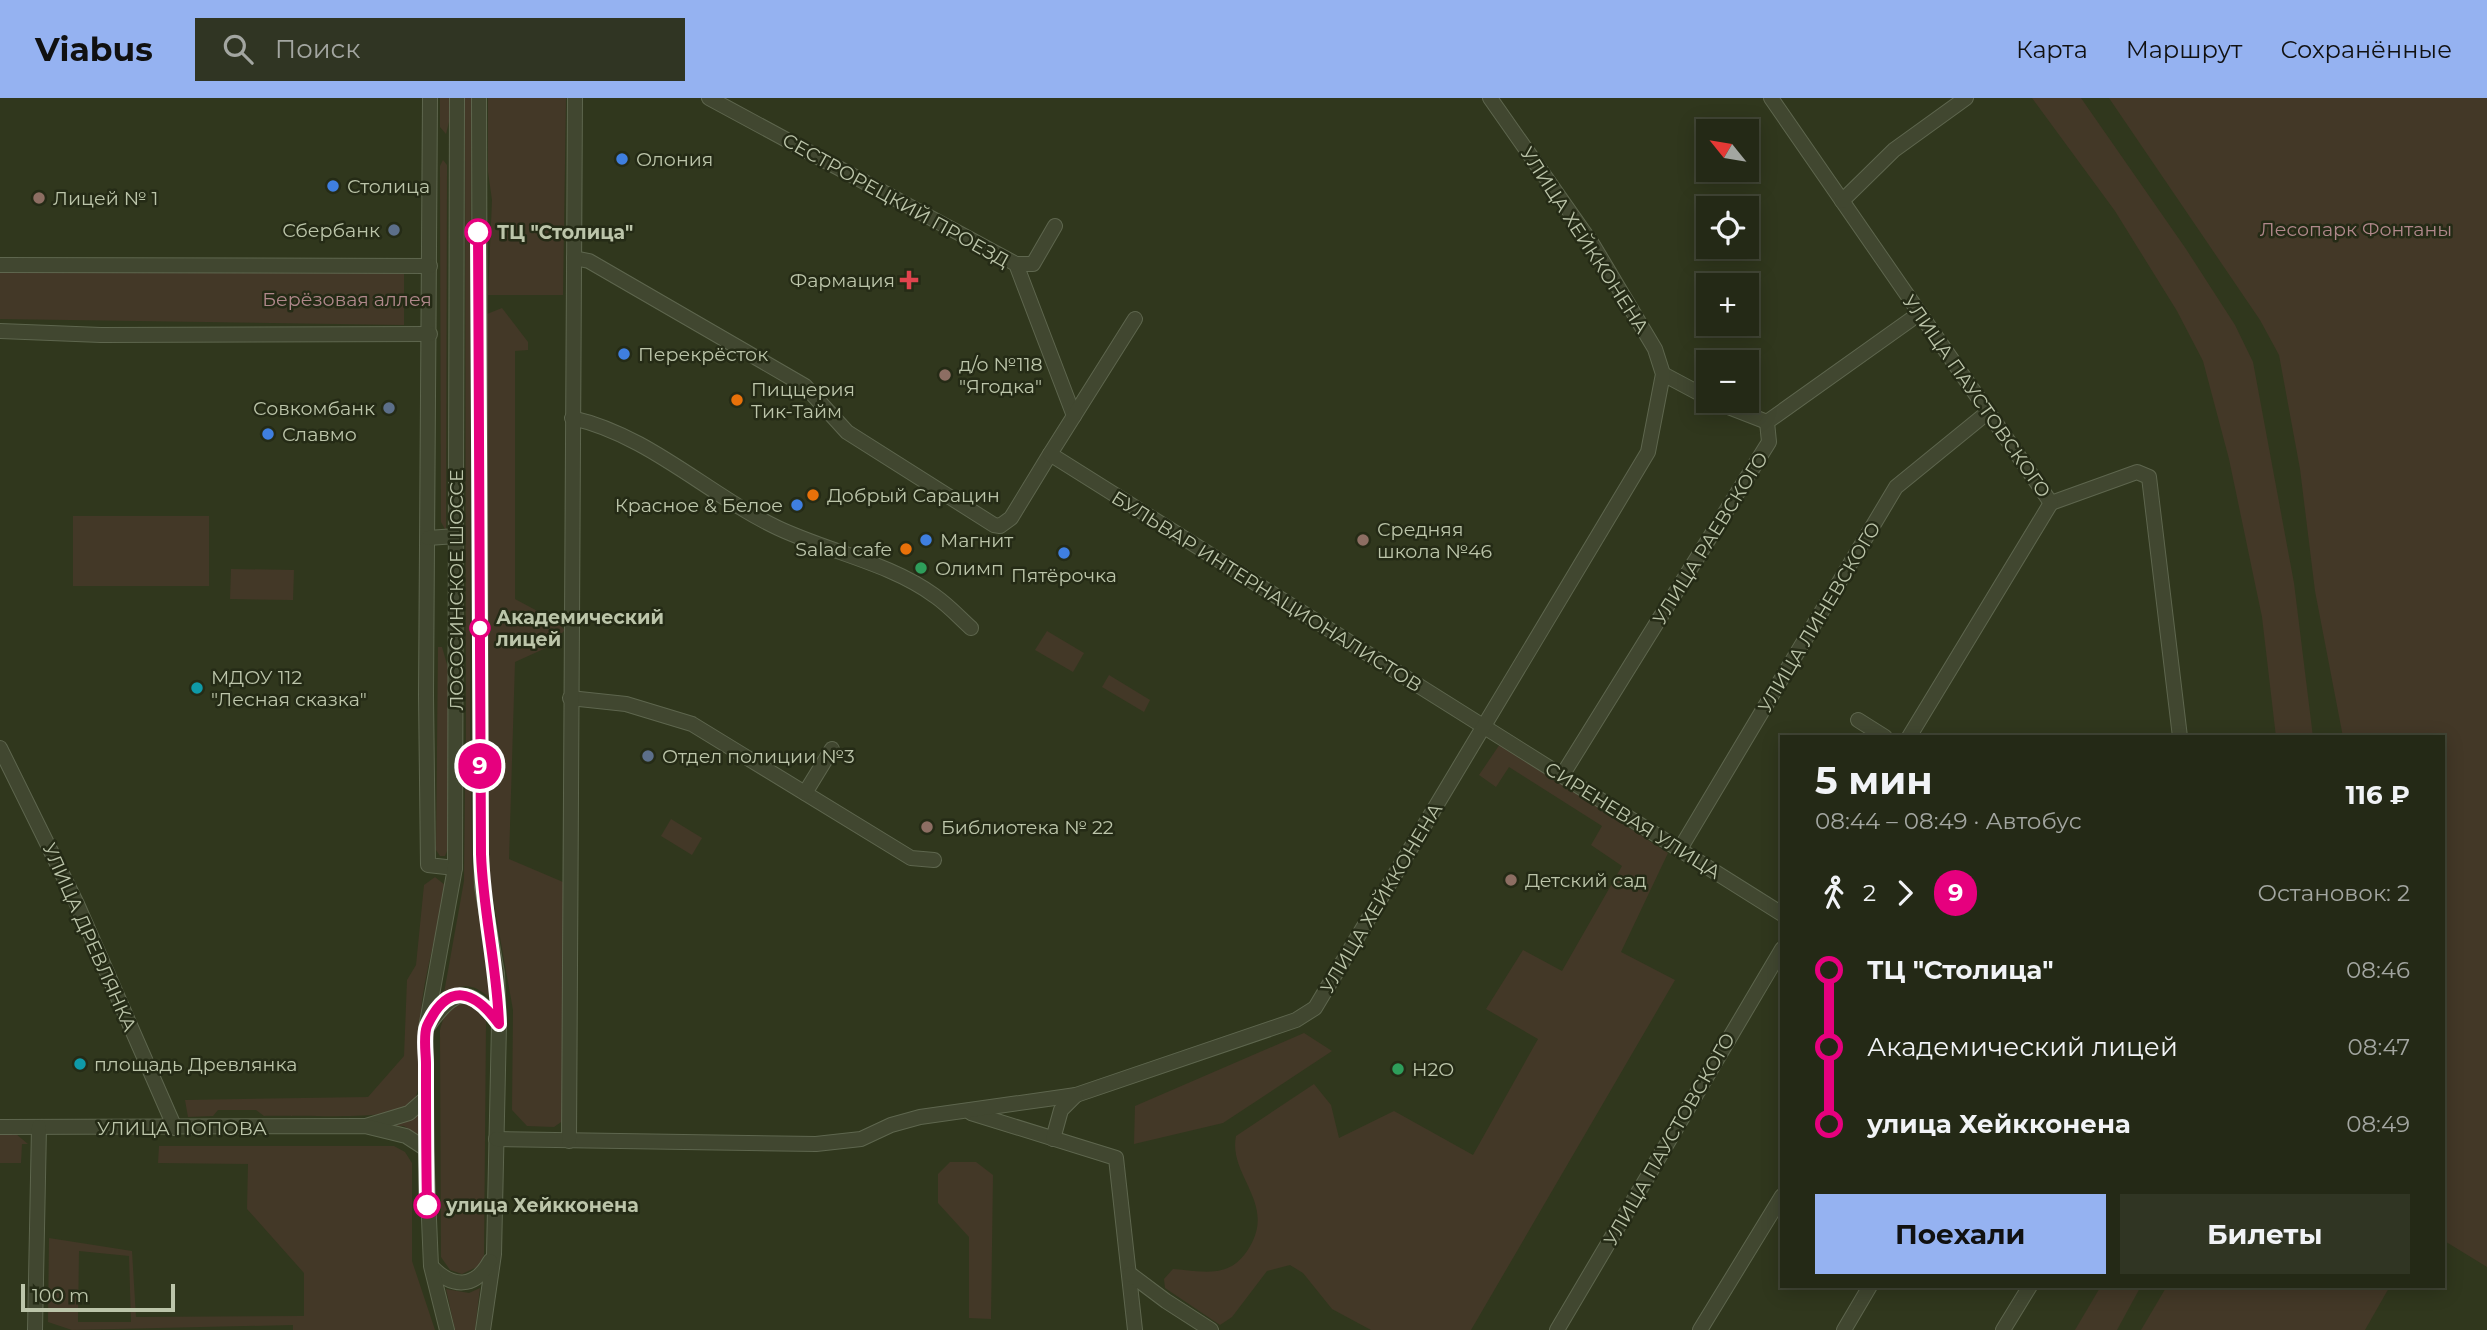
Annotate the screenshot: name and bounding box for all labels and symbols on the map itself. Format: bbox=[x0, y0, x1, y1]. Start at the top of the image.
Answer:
north arrow bbox=[1696, 119, 1759, 182]
street label: СЕСТРОРЕЦКИЙ ПРОЕЗД bbox=[778, 128, 1013, 273]
street label: УЛИЦА ХЕЙККОНЕНА bbox=[1516, 143, 1654, 338]
place label: Олония bbox=[636, 148, 713, 171]
marker: Олония bbox=[614, 151, 630, 167]
place label: Столица bbox=[347, 175, 430, 198]
marker: Столица bbox=[325, 178, 341, 194]
place label: Лицей № 1 bbox=[53, 187, 158, 210]
marker: Лицей № 1 bbox=[31, 190, 47, 206]
park label: Лесопарк Фонтаны bbox=[2260, 218, 2452, 241]
place label: Сбербанк bbox=[282, 219, 380, 242]
marker: ТЦ "Столица" bbox=[465, 219, 491, 245]
place label: ТЦ "Столица" bbox=[497, 221, 633, 244]
marker: Сбербанк bbox=[386, 222, 402, 238]
place label: Фармация bbox=[790, 269, 895, 292]
marker: Фармация bbox=[901, 272, 917, 288]
park label: Берёзовая аллея bbox=[262, 288, 432, 311]
street label: УЛИЦА ПАУСТОВСКОГО bbox=[1898, 290, 2055, 502]
place label: Перекрёсток bbox=[638, 343, 768, 366]
marker: Перекрёсток bbox=[616, 346, 632, 362]
place label: д/о №118 "Ягодка" bbox=[959, 353, 1043, 398]
marker: д/о №118 "Ягодка" bbox=[937, 367, 953, 383]
place label: Пиццерия Тик-Тайм bbox=[751, 378, 855, 423]
marker: Пиццерия Тик-Тайм bbox=[729, 392, 745, 408]
place label: Совкомбанк bbox=[253, 397, 375, 420]
marker: Совкомбанк bbox=[381, 400, 397, 416]
place label: Славмо bbox=[282, 423, 357, 446]
marker: Славмо bbox=[260, 426, 276, 442]
street label: УЛИЦА РАЕВСКОГО bbox=[1648, 448, 1773, 629]
street label: ЛОСОСИНСКОЕ ШОССЕ bbox=[445, 469, 468, 711]
place label: Добрый Сарацин bbox=[827, 484, 1000, 507]
street label: БУЛЬВАР ИНТЕРНАЦИОНАЛИСТОВ bbox=[1107, 486, 1426, 697]
marker: Добрый Сарацин bbox=[805, 487, 821, 503]
place label: Красное & Белое bbox=[615, 494, 783, 517]
marker: Красное & Белое bbox=[789, 497, 805, 513]
place label: Средняя школа №46 bbox=[1377, 518, 1492, 563]
street label: УЛИЦА ЛИНЕВСКОГО bbox=[1753, 518, 1886, 717]
place label: Магнит bbox=[940, 529, 1013, 552]
marker: Магнит bbox=[918, 532, 934, 548]
marker: Средняя школа №46 bbox=[1355, 532, 1371, 548]
place label: Salad cafe bbox=[795, 538, 892, 561]
marker: Salad cafe bbox=[898, 541, 914, 557]
marker: Пятёрочка bbox=[1056, 545, 1072, 561]
place label: Олимп bbox=[935, 557, 1004, 580]
marker: Олимп bbox=[913, 560, 929, 576]
place label: Пятёрочка bbox=[1011, 564, 1117, 587]
place label: Академический лицей bbox=[496, 606, 664, 651]
marker: Академический лицей bbox=[470, 618, 490, 638]
place label: МДОУ 112 "Лесная сказка" bbox=[211, 666, 367, 711]
marker: МДОУ 112 "Лесная сказка" bbox=[189, 680, 205, 696]
line badge: 9 bbox=[457, 743, 503, 789]
place label: Отдел полиции №3 bbox=[662, 745, 855, 768]
marker: Отдел полиции №3 bbox=[640, 748, 656, 764]
street label: СИРЕНЕВАЯ УЛИЦА bbox=[1541, 757, 1725, 884]
street label: УЛИЦА ХЕЙККОНЕНА bbox=[1315, 799, 1447, 998]
place label: Библиотека № 22 bbox=[941, 816, 1114, 839]
marker: Библиотека № 22 bbox=[919, 819, 935, 835]
street label: УЛИЦА ДРЕВЛЯНКА bbox=[38, 839, 141, 1035]
place label: Детский сад bbox=[1525, 869, 1647, 892]
marker: Детский сад bbox=[1503, 872, 1519, 888]
street label: УЛИЦА ПАУСТОВСКОГО bbox=[1599, 1029, 1740, 1250]
place label: площадь Древлянка bbox=[94, 1053, 297, 1076]
marker: площадь Древлянка bbox=[72, 1056, 88, 1072]
place label: H2O bbox=[1412, 1058, 1454, 1081]
marker: H2O bbox=[1390, 1061, 1406, 1077]
street label: УЛИЦА ПОПОВА bbox=[97, 1117, 267, 1140]
marker: улица Хейкконена bbox=[414, 1192, 440, 1218]
place label: улица Хейкконена bbox=[445, 1194, 639, 1217]
scale bar bbox=[21, 1281, 175, 1313]

